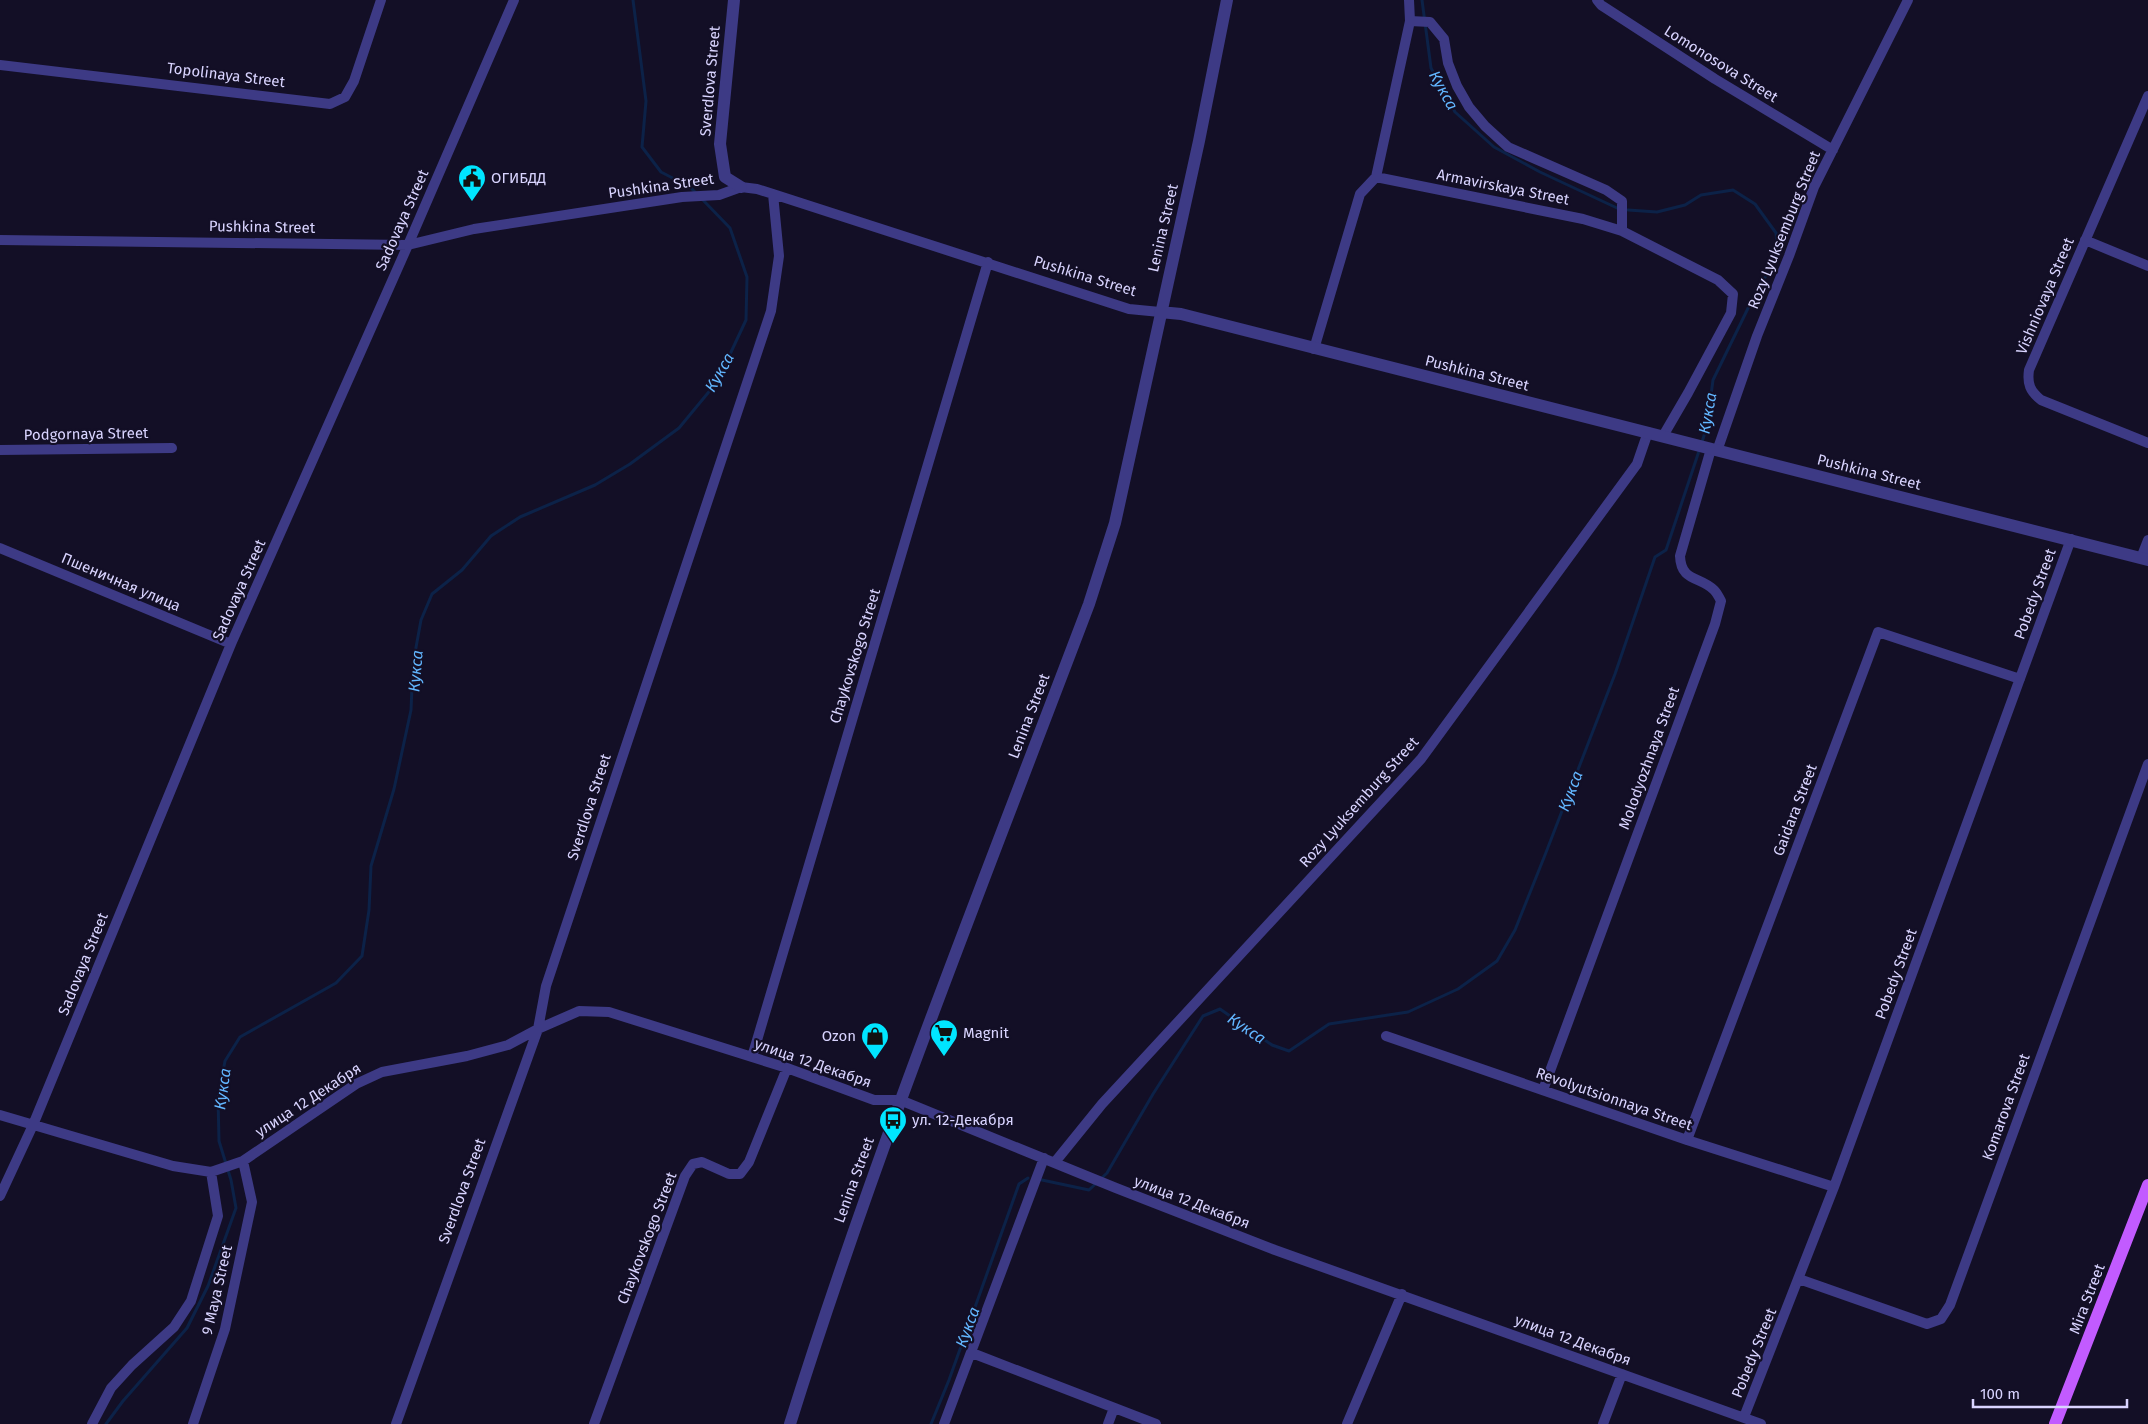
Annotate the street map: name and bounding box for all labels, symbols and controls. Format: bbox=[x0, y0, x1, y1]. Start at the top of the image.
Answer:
street label: Lomonosova Street bbox=[1661, 22, 1782, 107]
street label: Sverdlova Street bbox=[696, 24, 724, 137]
street label: Topolinaya Street bbox=[166, 59, 287, 91]
water label: Кукса bbox=[1425, 67, 1462, 113]
street label: Rozy Lyuksemburg Street bbox=[1744, 148, 1824, 312]
public building icon: ОГИБДД bbox=[457, 163, 487, 202]
street label: Armavirskaya Street bbox=[1435, 165, 1571, 209]
street label: Sadovaya Street bbox=[372, 166, 433, 273]
place label: ОГИБДД bbox=[491, 169, 546, 187]
street label: Pushkina Street bbox=[607, 170, 715, 202]
street label: Lenina Street bbox=[1144, 182, 1182, 274]
street label: Pushkina Street bbox=[209, 217, 316, 237]
street label: Vishniovaya Street bbox=[2012, 234, 2078, 357]
street label: Pushkina Street bbox=[1032, 252, 1139, 300]
water label: Кукса bbox=[701, 349, 738, 395]
street label: Pushkina Street bbox=[1423, 351, 1531, 395]
water label: Кукса bbox=[1695, 391, 1720, 435]
street label: Podgornaya Street bbox=[23, 424, 149, 444]
street label: Pushkina Street bbox=[1815, 450, 1923, 494]
street label: Sadovaya Street bbox=[209, 536, 270, 643]
street label: Pobedy Street bbox=[2010, 546, 2060, 642]
street label: Пшеничная улица bbox=[59, 549, 183, 615]
street label: Chaykovskogo Street bbox=[826, 586, 884, 726]
water label: Кукса bbox=[404, 649, 427, 693]
street label: Lenina Street bbox=[1004, 670, 1054, 761]
street label: Molodyozhnaya Street bbox=[1615, 684, 1683, 832]
street label: Rozy Lyuksemburg Street bbox=[1296, 733, 1423, 871]
street label: Sverdlova Street bbox=[563, 751, 615, 862]
street label: Gaidara Street bbox=[1769, 761, 1821, 859]
water label: Кукса bbox=[1554, 768, 1587, 814]
street label: Sadovaya Street bbox=[54, 910, 112, 1018]
street label: Pobedy Street bbox=[1871, 926, 1921, 1022]
water label: Кукса bbox=[1224, 1009, 1269, 1048]
supermarket icon: Magnit bbox=[929, 1018, 959, 1057]
shop icon: Ozon bbox=[860, 1021, 890, 1060]
place label: Magnit bbox=[963, 1024, 1010, 1042]
place label: Ozon bbox=[822, 1027, 856, 1045]
street label: улица 12 Декабря bbox=[752, 1035, 874, 1091]
street label: Komarova Street bbox=[1978, 1051, 2034, 1163]
street label: улица 12 Декабря bbox=[252, 1059, 364, 1141]
street label: Revolyutsionnaya Street bbox=[1533, 1064, 1695, 1134]
water label: Кукса bbox=[210, 1067, 235, 1111]
bus stop icon: ул. 12-Декабря bbox=[878, 1105, 908, 1144]
place label: ул. 12-Декабря bbox=[912, 1111, 1014, 1129]
street label: Lenina Street bbox=[830, 1134, 878, 1225]
street label: Sverdlova Street bbox=[435, 1135, 490, 1246]
street label: Chaykovskogo Street bbox=[613, 1169, 681, 1307]
street label: улица 12 Декабря bbox=[1132, 1172, 1252, 1232]
street label: 9 Maya Street bbox=[198, 1243, 236, 1337]
street label: Mira Street bbox=[2065, 1261, 2109, 1337]
water label: Кукса bbox=[951, 1304, 984, 1350]
street label: Pobedy Street bbox=[1728, 1305, 1780, 1400]
street label: улица 12 Декабря bbox=[1512, 1311, 1634, 1369]
scale bar bbox=[1973, 1376, 2127, 1408]
text: 100 m bbox=[1980, 1385, 2020, 1403]

